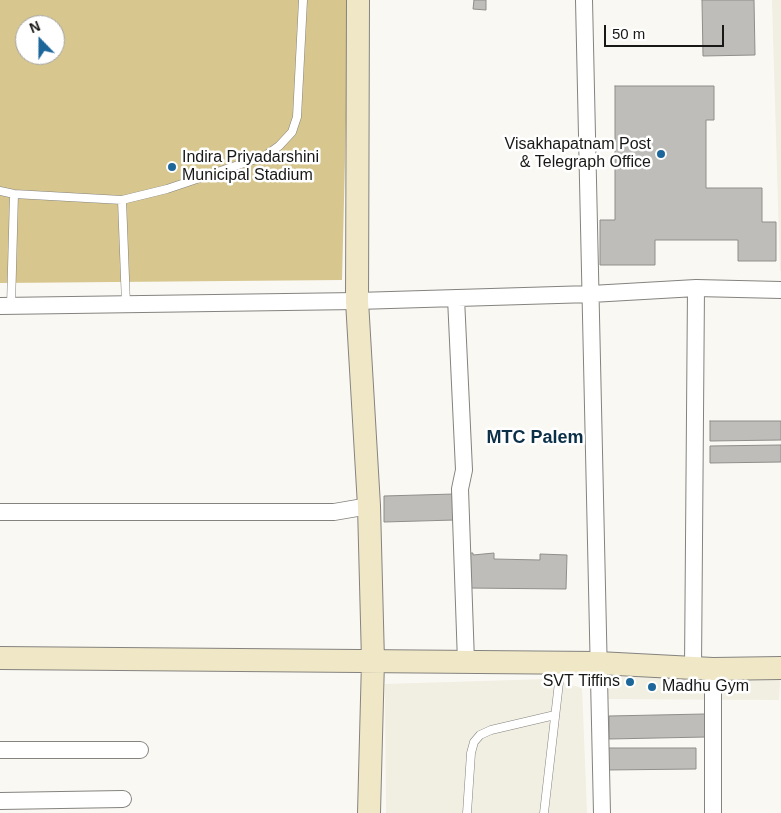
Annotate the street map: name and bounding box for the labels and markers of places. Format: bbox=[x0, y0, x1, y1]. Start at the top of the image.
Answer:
place label: Visakhapatnam Post & Telegraph Office bbox=[505, 135, 651, 173]
place label: Indira Priyadarshini Municipal Stadium bbox=[182, 148, 319, 186]
marker: Visakhapatnam Post & Telegraph Office bbox=[655, 148, 667, 160]
marker: Indira Priyadarshini Municipal Stadium bbox=[166, 161, 178, 173]
place label: SVT Tiffins bbox=[543, 672, 620, 692]
marker: SVT Tiffins bbox=[624, 676, 636, 688]
place label: Madhu Gym bbox=[662, 677, 749, 697]
marker: Madhu Gym bbox=[646, 681, 658, 693]

